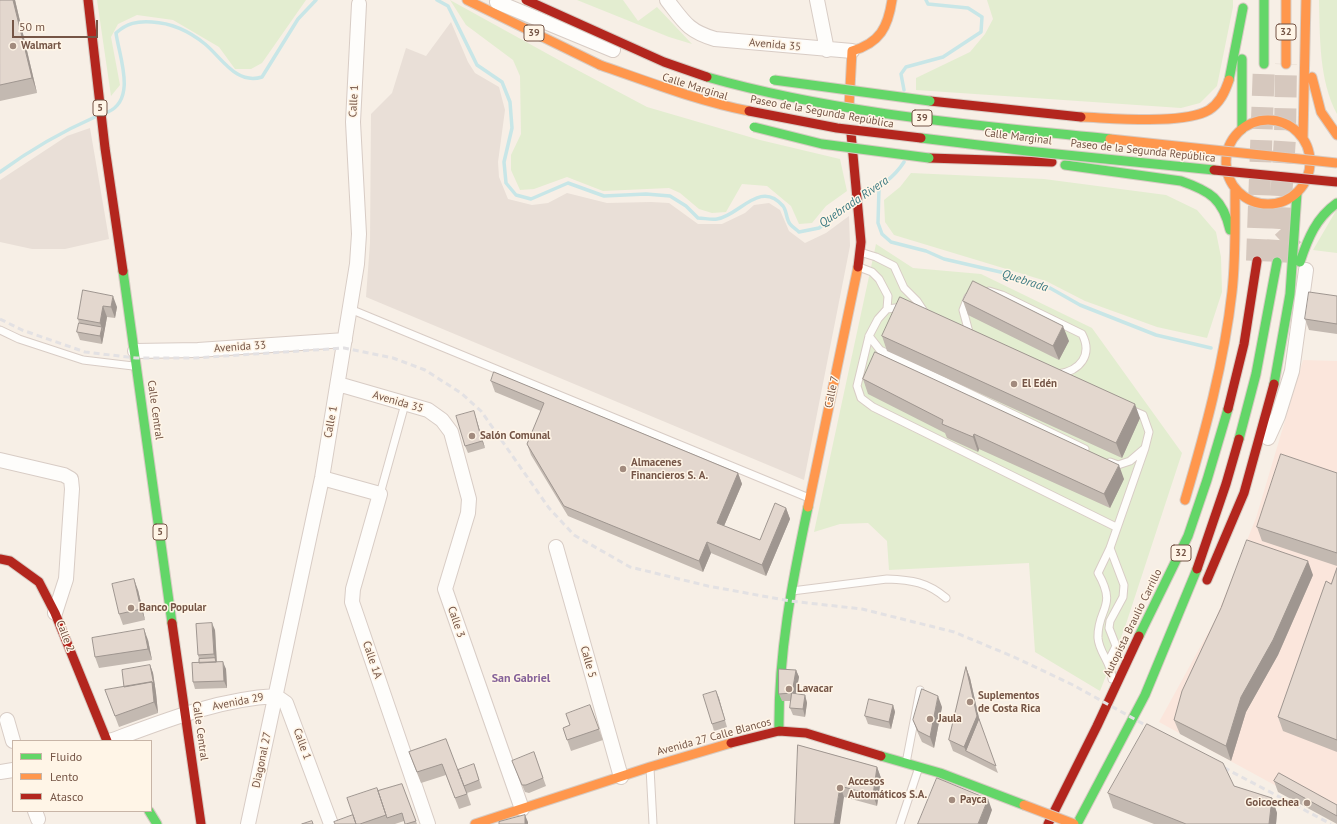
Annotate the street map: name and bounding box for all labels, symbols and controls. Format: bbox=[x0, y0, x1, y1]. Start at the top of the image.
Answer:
scale bar bbox=[14, 12, 100, 38]
text: 50 m bbox=[19, 19, 45, 34]
road number: 32 bbox=[1276, 24, 1296, 40]
road number: 39 bbox=[524, 25, 544, 41]
street label: Avenida 35 bbox=[748, 36, 802, 54]
place label: Walmart bbox=[21, 39, 61, 53]
marker: Walmart bbox=[8, 41, 18, 51]
street label: Calle Marginal bbox=[661, 71, 729, 103]
street label: Calle 1 bbox=[347, 84, 361, 118]
street label: Paseo de la Segunda República bbox=[749, 93, 895, 131]
road number: 5 bbox=[93, 100, 107, 116]
road number: 39 bbox=[912, 110, 932, 126]
street label: Calle Marginal bbox=[983, 126, 1053, 148]
street label: Paseo de la Segunda República bbox=[1070, 137, 1216, 165]
water label: Quebrada Rivera bbox=[816, 173, 892, 231]
water label: Quebrada bbox=[1000, 267, 1050, 295]
street label: Avenida 33 bbox=[214, 339, 266, 355]
street label: Calle 7 bbox=[822, 375, 842, 409]
place label: El Edén bbox=[1022, 377, 1057, 391]
street label: Calle Central bbox=[144, 379, 166, 441]
marker: El Edén bbox=[1009, 379, 1019, 389]
street label: Avenida 35 bbox=[371, 388, 425, 416]
street label: Calle 1 bbox=[322, 405, 340, 439]
place label: Salón Comunal bbox=[480, 429, 550, 443]
marker: Salón Comunal bbox=[467, 431, 477, 441]
place label: Almacenes Financieros S. A. bbox=[631, 456, 708, 482]
marker: Almacenes Financieros S. A. bbox=[618, 464, 628, 474]
road number: 5 bbox=[153, 524, 167, 540]
road number: 32 bbox=[1171, 545, 1191, 561]
street label: Autopista Braulio Carrillo bbox=[1101, 567, 1165, 679]
place label: Banco Popular bbox=[139, 601, 206, 615]
marker: Banco Popular bbox=[126, 603, 136, 613]
street label: Calle 3 bbox=[444, 604, 468, 640]
street label: Calle 2 bbox=[53, 618, 77, 654]
street label: Calle 1A bbox=[359, 639, 385, 681]
street label: Calle 5 bbox=[577, 645, 599, 679]
district label: San Gabriel bbox=[492, 672, 550, 686]
place label: Lavacar bbox=[797, 682, 833, 696]
marker: Lavacar bbox=[784, 684, 794, 694]
place label: Suplementos de Costa Rica bbox=[978, 689, 1040, 715]
street label: Avenida 29 bbox=[211, 691, 265, 713]
marker: Suplementos de Costa Rica bbox=[965, 697, 975, 707]
street label: Calle Central bbox=[189, 700, 211, 762]
place label: Jaula bbox=[938, 712, 962, 726]
marker: Jaula bbox=[925, 714, 935, 724]
street label: Avenida 27 Calle Blancos bbox=[655, 715, 773, 759]
street label: Calle 1 bbox=[290, 726, 314, 762]
street label: Diagonal 27 bbox=[250, 731, 274, 789]
legend bbox=[12, 740, 152, 812]
text: Fluido bbox=[50, 749, 82, 764]
text: Lento bbox=[50, 769, 79, 784]
place label: Accesos Automáticos S.A. bbox=[848, 775, 927, 801]
marker: Accesos Automáticos S.A. bbox=[835, 783, 845, 793]
text: Atasco bbox=[50, 789, 83, 804]
place label: Payca bbox=[960, 793, 987, 807]
marker: Payca bbox=[947, 795, 957, 805]
place label: Goicoechea bbox=[1246, 796, 1299, 810]
marker: Goicoechea bbox=[1302, 798, 1312, 808]

